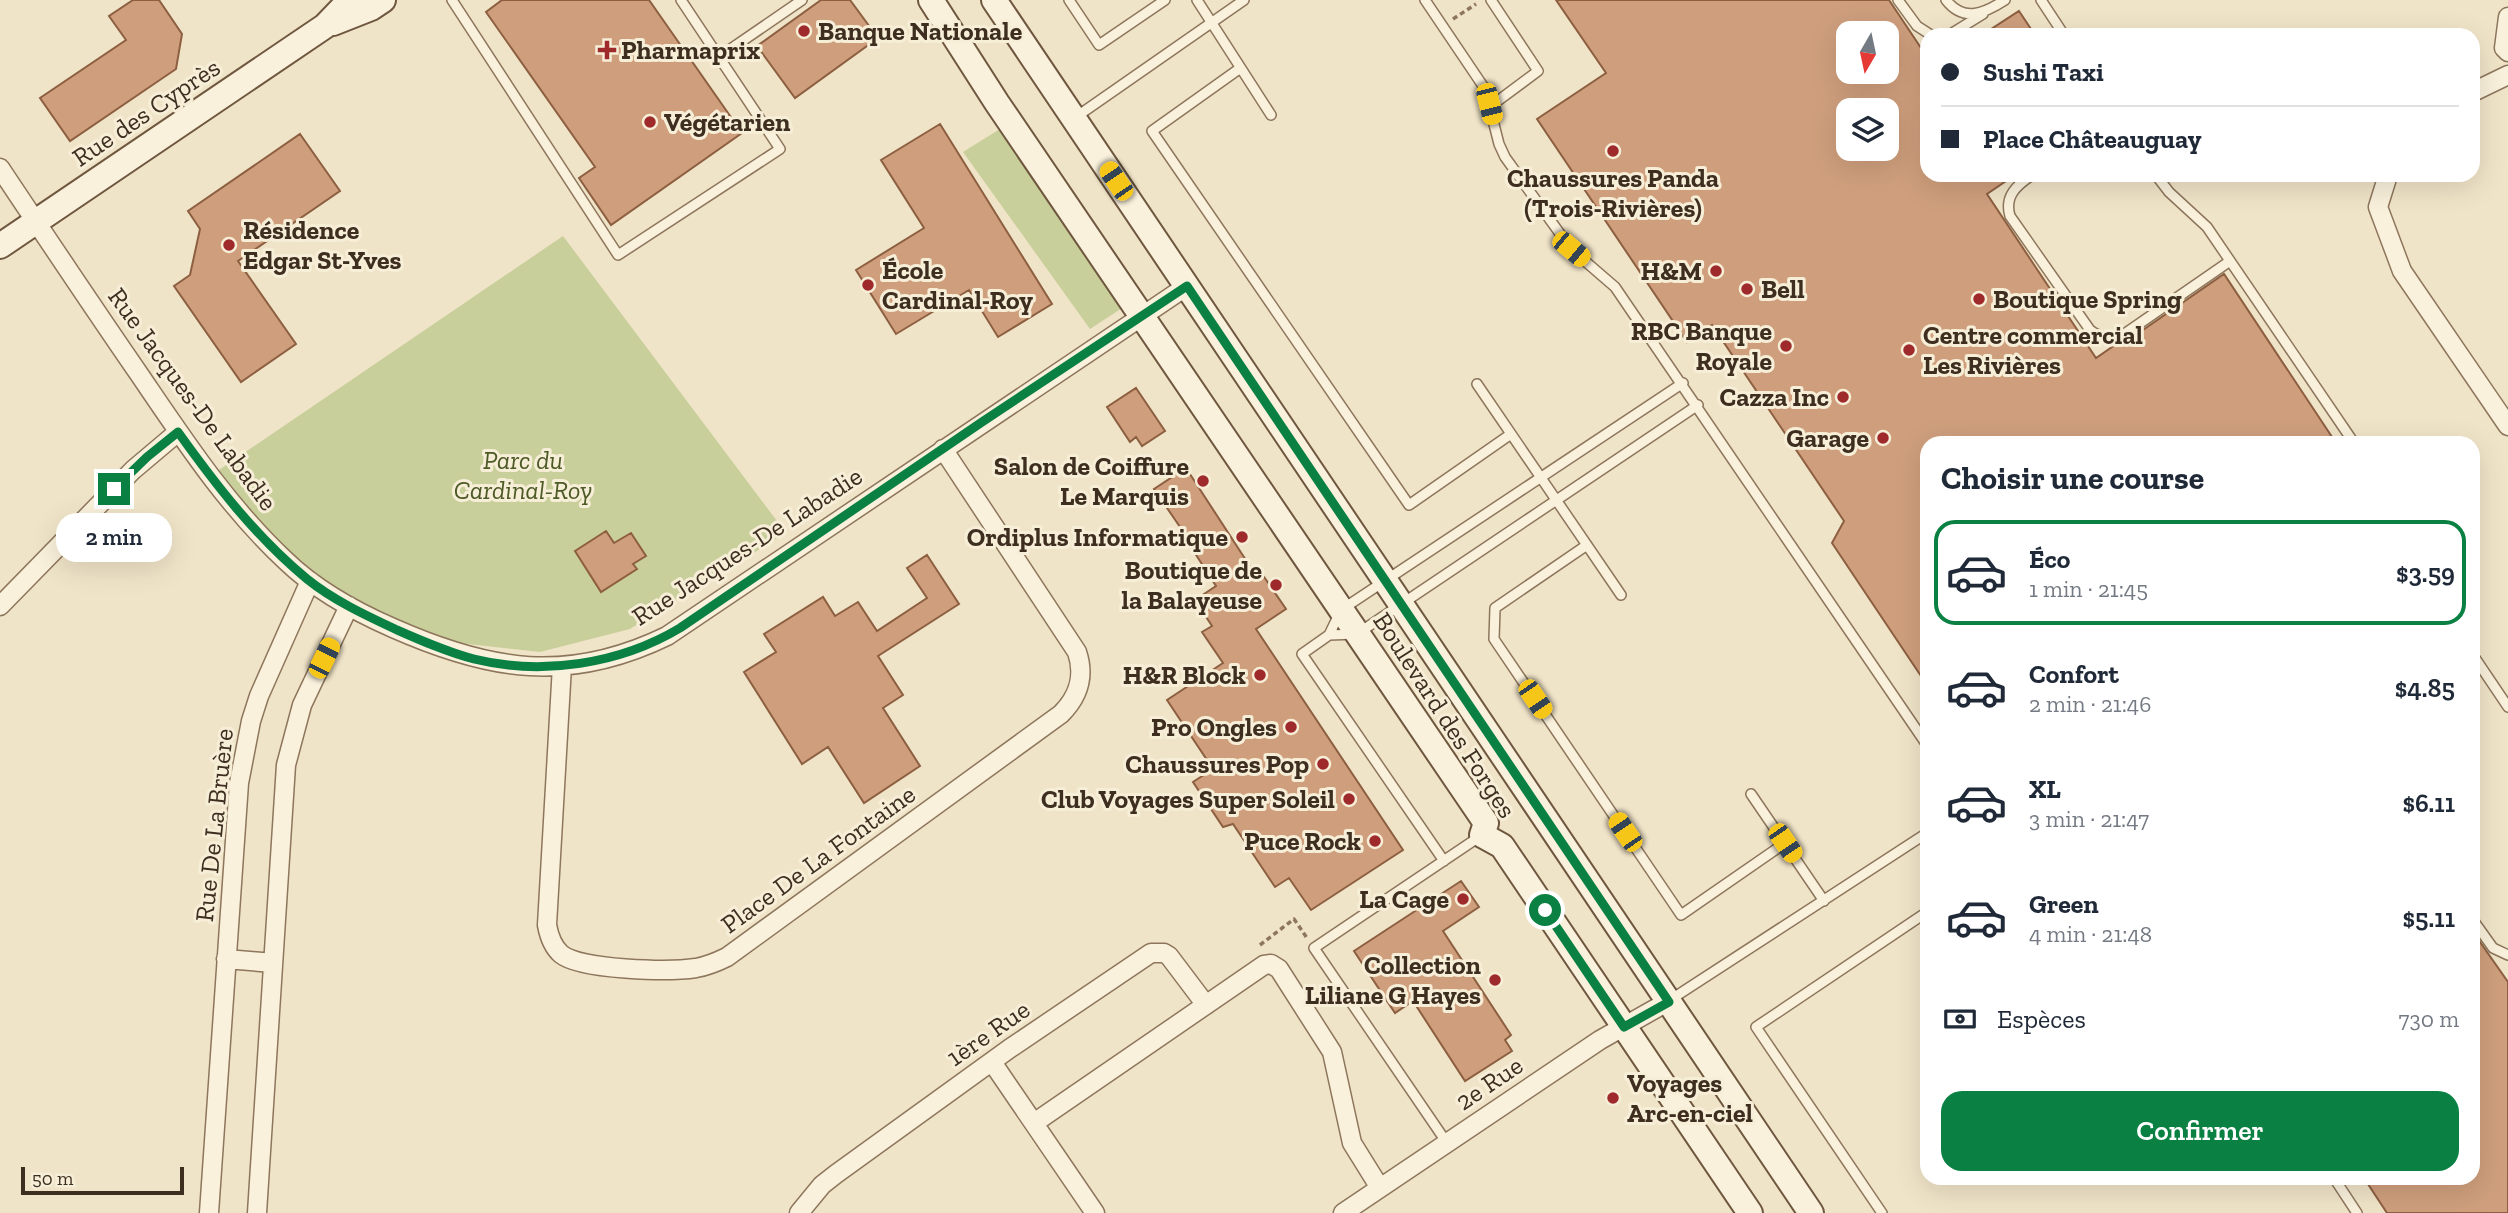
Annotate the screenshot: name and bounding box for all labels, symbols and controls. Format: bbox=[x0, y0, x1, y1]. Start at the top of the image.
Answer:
place label: Banque Nationale bbox=[818, 15, 1023, 47]
north arrow bbox=[1836, 21, 1899, 84]
map controls bbox=[1836, 21, 1899, 161]
marker: Banque Nationale bbox=[796, 23, 812, 39]
place label: Pharmaprix bbox=[621, 34, 760, 66]
marker: Pharmaprix bbox=[599, 42, 615, 58]
street label: Rue des Cyprès bbox=[66, 51, 226, 173]
text: Sushi Taxi bbox=[1983, 56, 2104, 88]
car bbox=[1474, 81, 1505, 127]
button: layers bbox=[1836, 98, 1899, 161]
place label: Végétarien bbox=[664, 106, 791, 138]
marker: Végétarien bbox=[642, 114, 658, 130]
text: Place Châteauguay bbox=[1983, 123, 2201, 155]
marker: Chaussures Panda (Trois-Rivières) bbox=[1605, 143, 1621, 159]
car bbox=[1096, 158, 1137, 204]
place label: Chaussures Panda (Trois-Rivières) bbox=[1507, 162, 1719, 224]
place label: Résidence Edgar St-Yves bbox=[243, 214, 402, 276]
car bbox=[1549, 227, 1594, 271]
marker: Résidence Edgar St-Yves bbox=[221, 237, 237, 253]
place label: École Cardinal-Roy bbox=[882, 254, 1033, 316]
place label: H&M bbox=[1641, 255, 1702, 287]
marker: H&M bbox=[1708, 263, 1724, 279]
place label: Bell bbox=[1761, 273, 1805, 305]
marker: École Cardinal-Roy bbox=[860, 277, 876, 293]
street label: Rue Jacques-De Labadie bbox=[101, 281, 285, 517]
marker: Bell bbox=[1739, 281, 1755, 297]
place label: Boutique Spring bbox=[1993, 283, 2182, 315]
marker: Boutique Spring bbox=[1971, 291, 1987, 307]
place label: RBC Banque Royale bbox=[1631, 315, 1772, 377]
place label: Centre commercial Les Rivières bbox=[1923, 319, 2143, 381]
marker: RBC Banque Royale bbox=[1778, 338, 1794, 354]
marker: Centre commercial Les Rivières bbox=[1901, 342, 1917, 358]
place label: Cazza Inc bbox=[1720, 381, 1829, 413]
marker: Cazza Inc bbox=[1835, 389, 1851, 405]
place label: Garage bbox=[1786, 422, 1869, 454]
marker: Garage bbox=[1875, 430, 1891, 446]
park label: Parc du Cardinal-Roy bbox=[454, 444, 592, 506]
place label: Salon de Coiffure Le Marquis bbox=[994, 450, 1189, 512]
text: Choisir une course bbox=[1941, 459, 2204, 497]
street label: Rue Jacques-De Labadie bbox=[626, 460, 868, 632]
route end bbox=[98, 473, 130, 505]
marker: Salon de Coiffure Le Marquis bbox=[1195, 473, 1211, 489]
callout: 2 min bbox=[56, 514, 172, 562]
place label: Ordiplus Informatique bbox=[967, 521, 1228, 553]
text: 2 min bbox=[85, 523, 143, 551]
marker: Ordiplus Informatique bbox=[1234, 529, 1250, 545]
icon: car bbox=[1945, 541, 2008, 604]
text: Éco bbox=[2029, 543, 2070, 575]
place label: Boutique de la Balayeuse bbox=[1121, 554, 1262, 616]
text: $3.59 bbox=[2396, 557, 2455, 589]
text: 1 min · 21:45 bbox=[2029, 575, 2148, 603]
marker: Boutique de la Balayeuse bbox=[1268, 577, 1284, 593]
street label: Boulevard des Forges bbox=[1366, 606, 1524, 824]
car bbox=[306, 635, 343, 681]
icon: car bbox=[1945, 656, 2008, 719]
text: Confort bbox=[2029, 658, 2119, 690]
place label: H&R Block bbox=[1123, 659, 1247, 691]
marker: H&R Block bbox=[1252, 667, 1268, 683]
text: $4.85 bbox=[2395, 672, 2455, 704]
car bbox=[1515, 676, 1556, 722]
text: 2 min · 21:46 bbox=[2029, 690, 2151, 718]
place label: Pro Ongles bbox=[1151, 711, 1277, 743]
marker: Pro Ongles bbox=[1283, 719, 1299, 735]
street label: Rue De La Bruère bbox=[188, 727, 240, 923]
place label: Chaussures Pop bbox=[1125, 748, 1309, 780]
marker: Chaussures Pop bbox=[1315, 756, 1331, 772]
icon: car bbox=[1945, 771, 2008, 834]
text: XL bbox=[2029, 773, 2061, 805]
street label: Place De La Fontaine bbox=[715, 778, 921, 940]
place label: Club Voyages Super Soleil bbox=[1041, 783, 1335, 815]
text: $6.11 bbox=[2402, 787, 2455, 819]
marker: Club Voyages Super Soleil bbox=[1341, 791, 1357, 807]
text: 3 min · 21:47 bbox=[2029, 805, 2149, 833]
car bbox=[1605, 809, 1646, 855]
car bbox=[1765, 820, 1806, 866]
place label: Puce Rock bbox=[1244, 825, 1362, 857]
marker: Puce Rock bbox=[1367, 833, 1383, 849]
place label: La Cage bbox=[1359, 883, 1449, 915]
icon: car bbox=[1945, 886, 2008, 949]
text: Green bbox=[2029, 888, 2099, 920]
marker: La Cage bbox=[1455, 891, 1471, 907]
route start bbox=[1529, 894, 1561, 926]
text: $5.11 bbox=[2403, 902, 2455, 934]
text: 4 min · 21:48 bbox=[2029, 920, 2152, 948]
place label: Collection Liliane G Hayes bbox=[1305, 949, 1482, 1011]
marker: Collection Liliane G Hayes bbox=[1487, 972, 1503, 988]
street label: 1ère Rue bbox=[940, 993, 1036, 1073]
icon: cash bbox=[1941, 1000, 1979, 1038]
text: Espèces bbox=[1997, 1003, 2086, 1035]
text: 730 m bbox=[2399, 1005, 2459, 1033]
street label: 2e Rue bbox=[1449, 1049, 1529, 1117]
place label: Voyages Arc-en-ciel bbox=[1627, 1067, 1753, 1129]
marker: Voyages Arc-en-ciel bbox=[1605, 1090, 1621, 1106]
button: Confirmer bbox=[1941, 1091, 2459, 1171]
scale bar bbox=[21, 1164, 184, 1196]
text: 50 m bbox=[32, 1167, 73, 1190]

